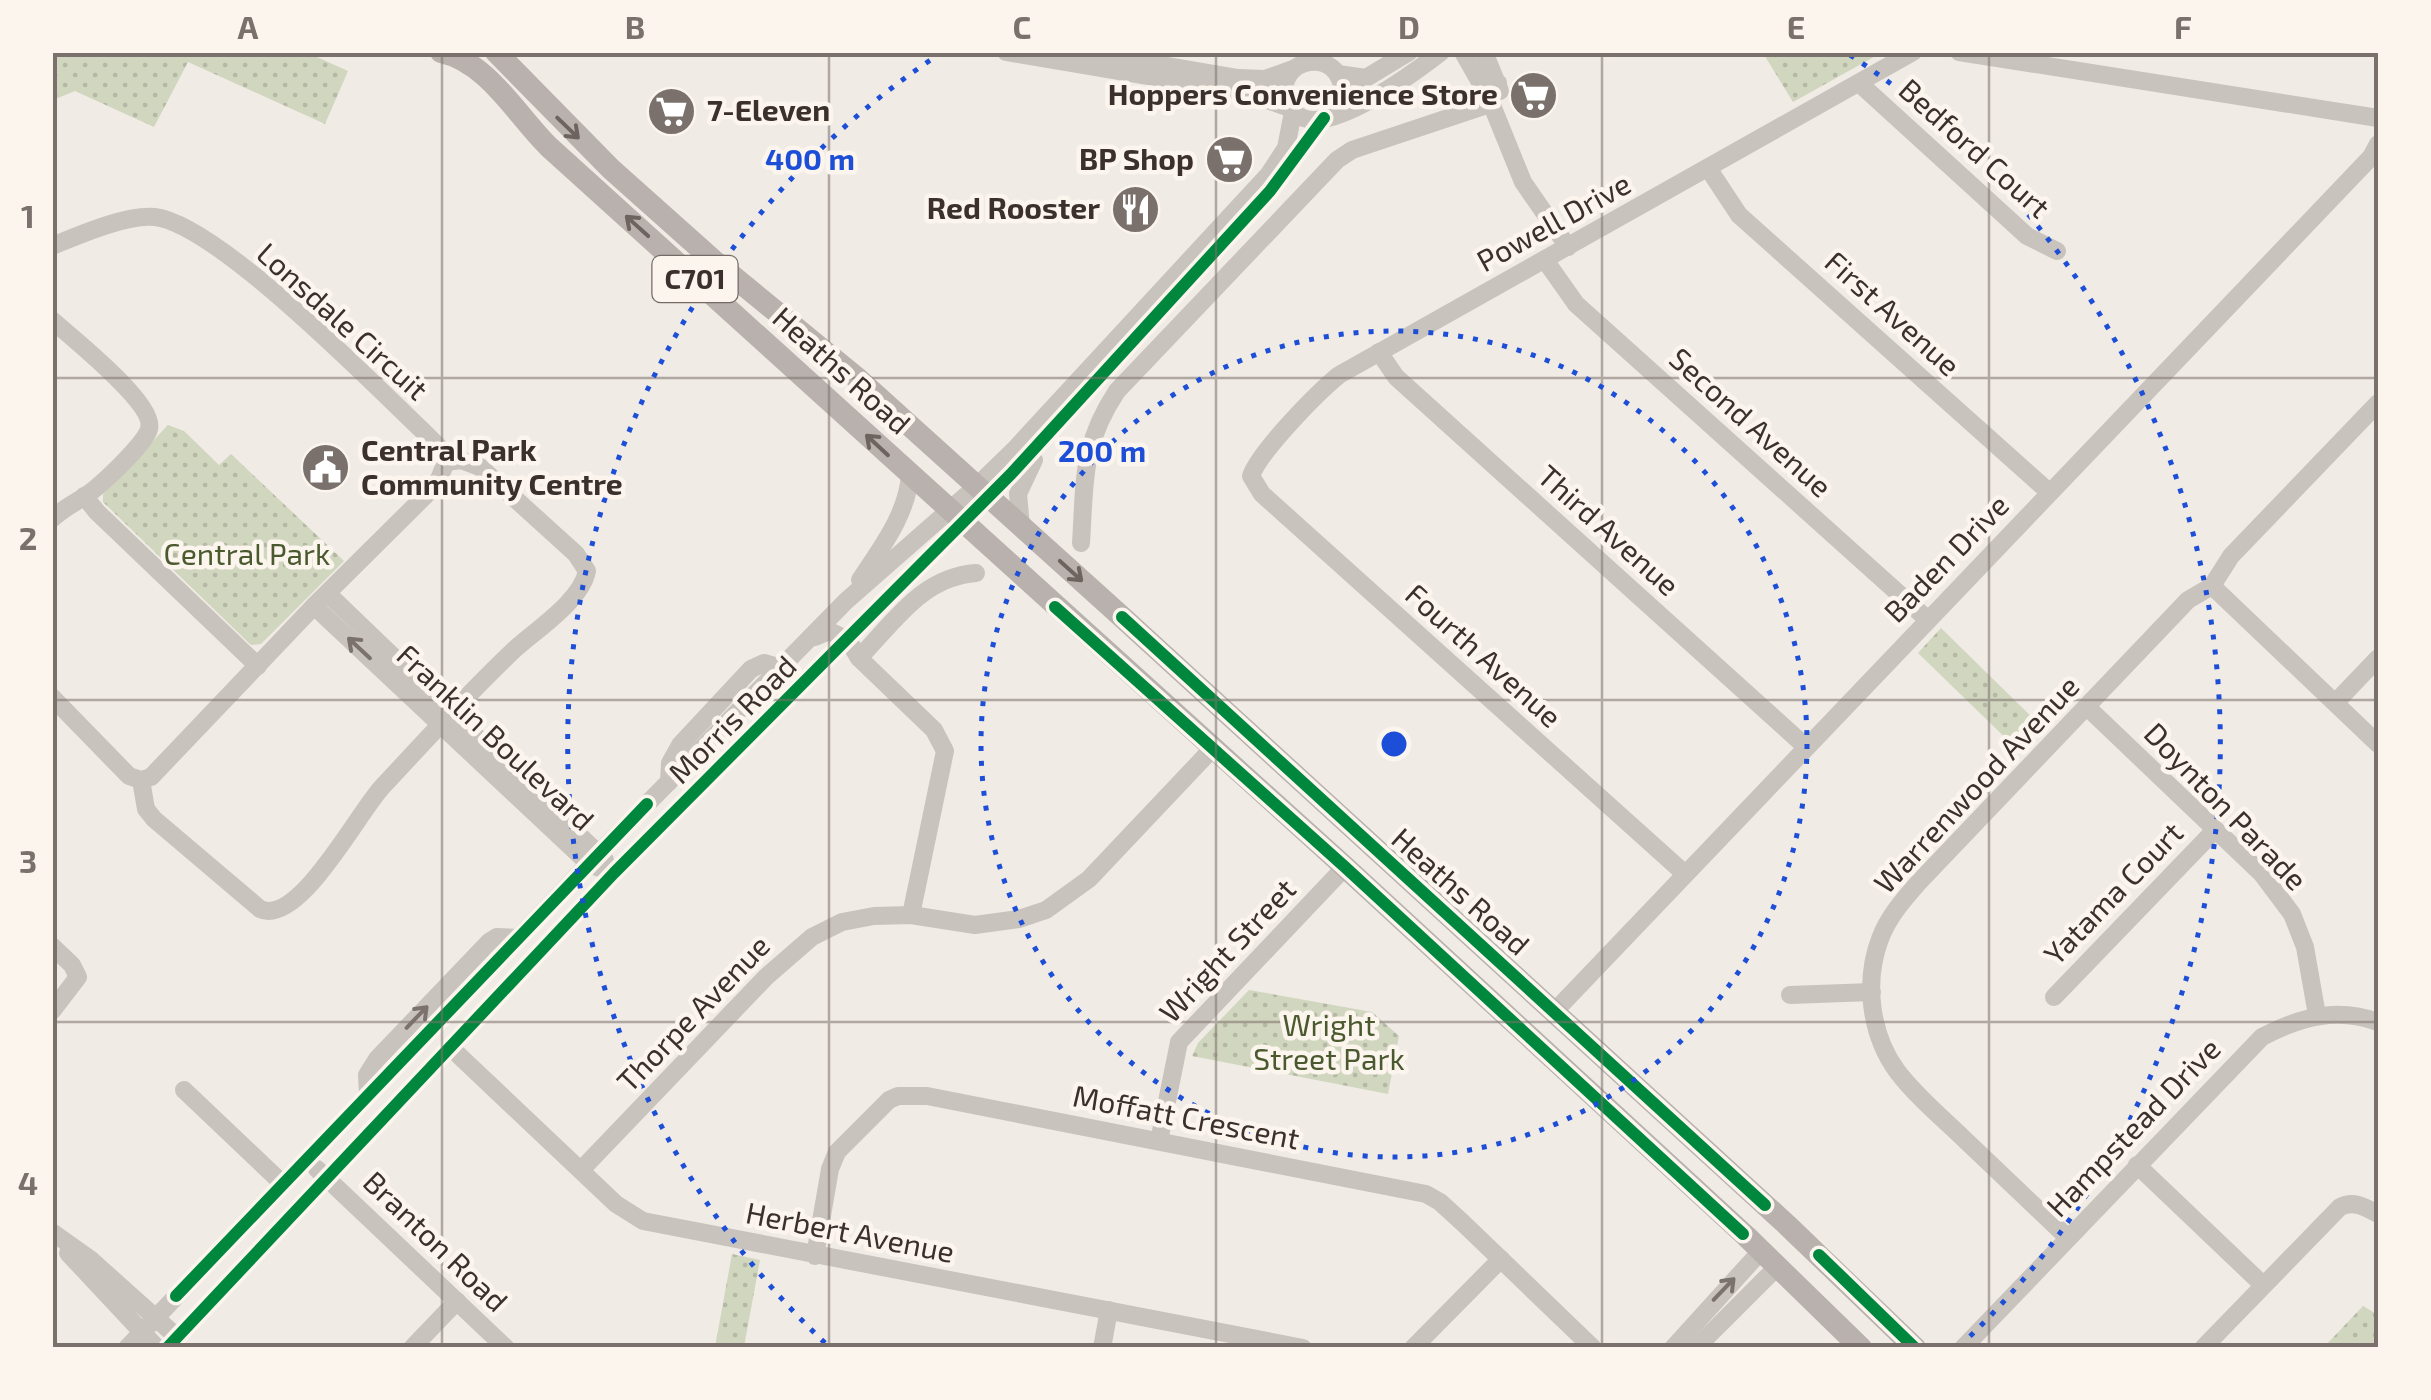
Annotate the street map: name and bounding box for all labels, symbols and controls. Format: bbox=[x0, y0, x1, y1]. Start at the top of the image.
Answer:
text: A bbox=[238, 7, 259, 45]
text: B bbox=[625, 7, 645, 45]
text: C bbox=[1013, 7, 1031, 45]
text: D bbox=[1398, 7, 1420, 45]
text: E bbox=[1787, 7, 1805, 45]
text: F bbox=[2174, 7, 2192, 45]
supermarket icon: Hoppers Convenience Store bbox=[1507, 69, 1559, 121]
street label: Bedford Court bbox=[1893, 70, 2058, 225]
place label: Hoppers Convenience Store bbox=[1108, 75, 1498, 111]
supermarket icon: 7-Eleven bbox=[646, 85, 698, 137]
place label: 7-Eleven bbox=[707, 91, 830, 127]
one-way arrow bbox=[555, 115, 579, 139]
supermarket icon: BP Shop bbox=[1203, 134, 1255, 186]
text: 400 m bbox=[765, 140, 855, 176]
place label: BP Shop bbox=[1079, 140, 1194, 176]
street label: Powell Drive bbox=[1470, 164, 1636, 278]
restaurant icon: Red Rooster bbox=[1109, 183, 1161, 235]
place label: Red Rooster bbox=[927, 189, 1100, 225]
text: 1 bbox=[21, 196, 35, 234]
one-way arrow bbox=[625, 215, 650, 238]
street label: Lonsdale Circuit bbox=[251, 234, 436, 407]
street label: First Avenue bbox=[1819, 243, 1968, 382]
road number: C701 bbox=[652, 256, 738, 302]
street label: Heaths Road bbox=[766, 298, 918, 441]
street label: Second Avenue bbox=[1663, 339, 1840, 504]
place label: Central Park Community Centre bbox=[361, 431, 623, 502]
text: 200 m bbox=[1058, 432, 1146, 468]
one-way arrow bbox=[865, 433, 890, 456]
public building icon: Central Park Community Centre bbox=[300, 442, 352, 494]
street label: Third Avenue bbox=[1531, 457, 1687, 602]
street label: Baden Drive bbox=[1876, 486, 2015, 629]
text: 2 bbox=[19, 518, 37, 556]
park label: Central Park bbox=[164, 535, 330, 571]
one-way arrow bbox=[1058, 559, 1083, 582]
street label: Fourth Avenue bbox=[1399, 575, 1570, 734]
street label: Franklin Boulevard bbox=[390, 636, 602, 837]
one-way arrow bbox=[347, 637, 372, 660]
street label: Morris Road bbox=[660, 647, 803, 790]
street label: Warrenwood Avenue bbox=[1865, 667, 2086, 900]
street label: Doynton Parade bbox=[2138, 715, 2315, 897]
centre of rings bbox=[1376, 726, 1412, 762]
street label: Yatama Court bbox=[2036, 814, 2189, 971]
street label: Heaths Road bbox=[1385, 819, 1537, 962]
text: 3 bbox=[19, 841, 37, 879]
street label: Wright Street bbox=[1151, 870, 1302, 1029]
street label: Thorpe Avenue bbox=[609, 927, 776, 1098]
one-way arrow bbox=[405, 1006, 429, 1030]
park label: Wright Street Park bbox=[1253, 1006, 1405, 1076]
street label: Hampstead Drive bbox=[2038, 1030, 2227, 1223]
street label: Moffatt Crescent bbox=[1070, 1076, 1303, 1156]
text: 4 bbox=[18, 1163, 38, 1201]
street label: Branton Road bbox=[357, 1163, 516, 1318]
street label: Herbert Avenue bbox=[743, 1193, 958, 1269]
one-way arrow bbox=[1712, 1277, 1736, 1301]

